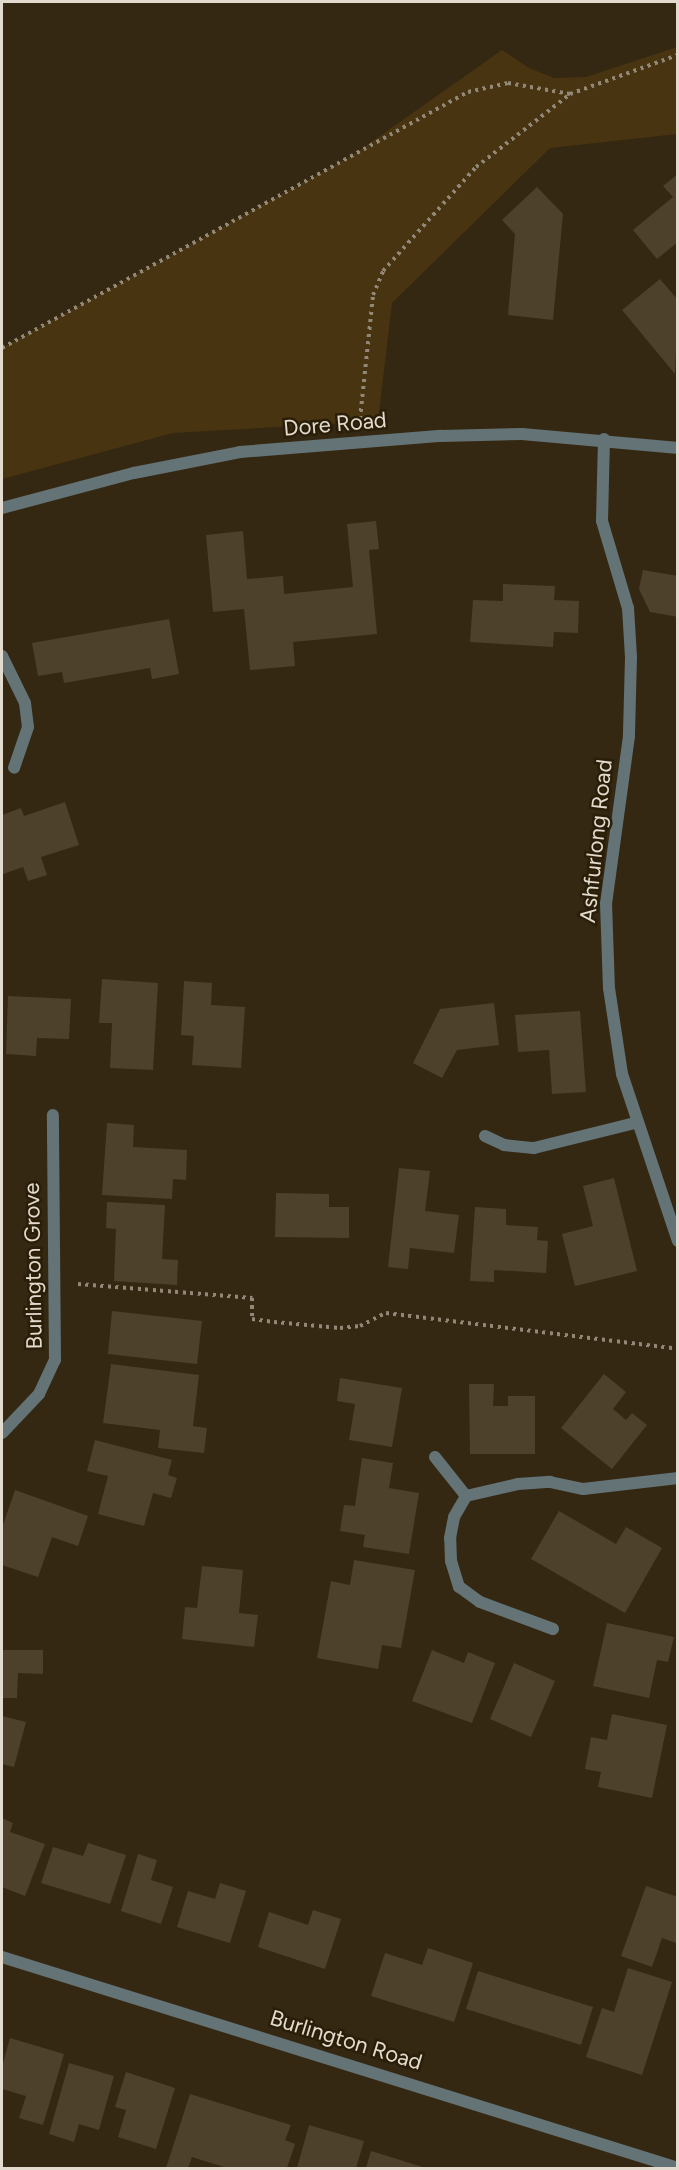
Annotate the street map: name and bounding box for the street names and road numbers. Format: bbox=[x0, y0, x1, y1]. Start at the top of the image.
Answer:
street label: Dore Road bbox=[282, 406, 388, 442]
street label: Ashfurlong Road bbox=[574, 758, 618, 924]
street label: Burlington Grove bbox=[18, 1182, 48, 1350]
street label: Burlington Road bbox=[267, 2004, 425, 2076]

